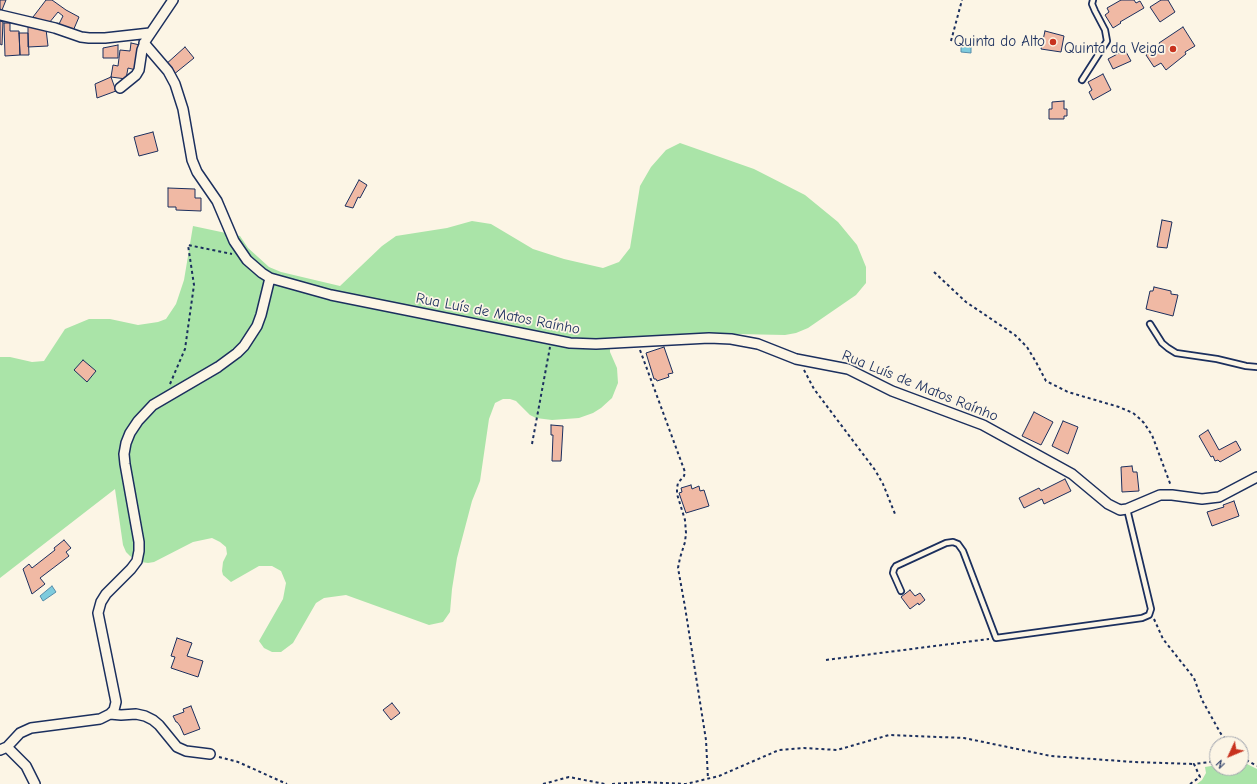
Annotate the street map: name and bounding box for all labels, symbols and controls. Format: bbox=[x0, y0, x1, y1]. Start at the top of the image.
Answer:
place label: Quinta do Alto bbox=[954, 33, 1045, 51]
marker: Quinta do Alto bbox=[1048, 37, 1058, 47]
place label: Quinta da Veiga bbox=[1064, 40, 1165, 58]
marker: Quinta da Veiga bbox=[1168, 44, 1178, 54]
street label: Rua Luís de Matos Raínho bbox=[414, 289, 582, 339]
street label: Rua Luís de Matos Raínho bbox=[839, 346, 1001, 426]
north arrow bbox=[1209, 736, 1249, 776]
text: N bbox=[1214, 757, 1228, 771]

